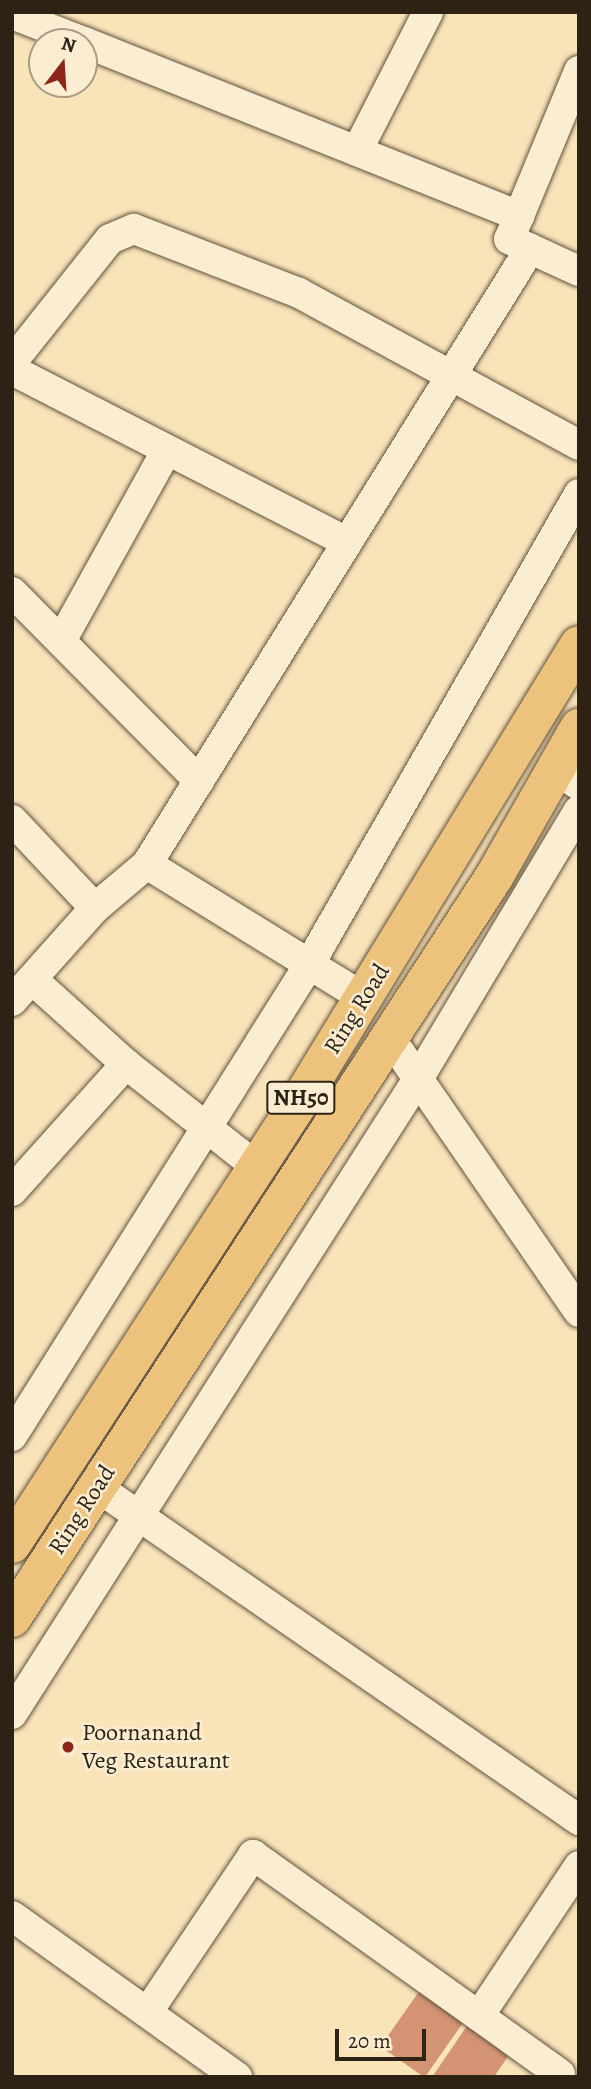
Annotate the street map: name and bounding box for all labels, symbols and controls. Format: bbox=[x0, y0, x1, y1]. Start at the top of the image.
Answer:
north arrow bbox=[28, 28, 98, 98]
text: N bbox=[58, 30, 79, 59]
street label: Ring Road bbox=[318, 959, 396, 1059]
road number: NH50 bbox=[266, 1078, 336, 1118]
street label: Ring Road bbox=[42, 1460, 122, 1560]
place label: Poornanand Veg Restaurant bbox=[82, 1719, 230, 1775]
marker: Poornanand Veg Restaurant bbox=[60, 1739, 76, 1755]
scale bar bbox=[339, 2016, 430, 2060]
text: 20 m bbox=[348, 2027, 391, 2055]

